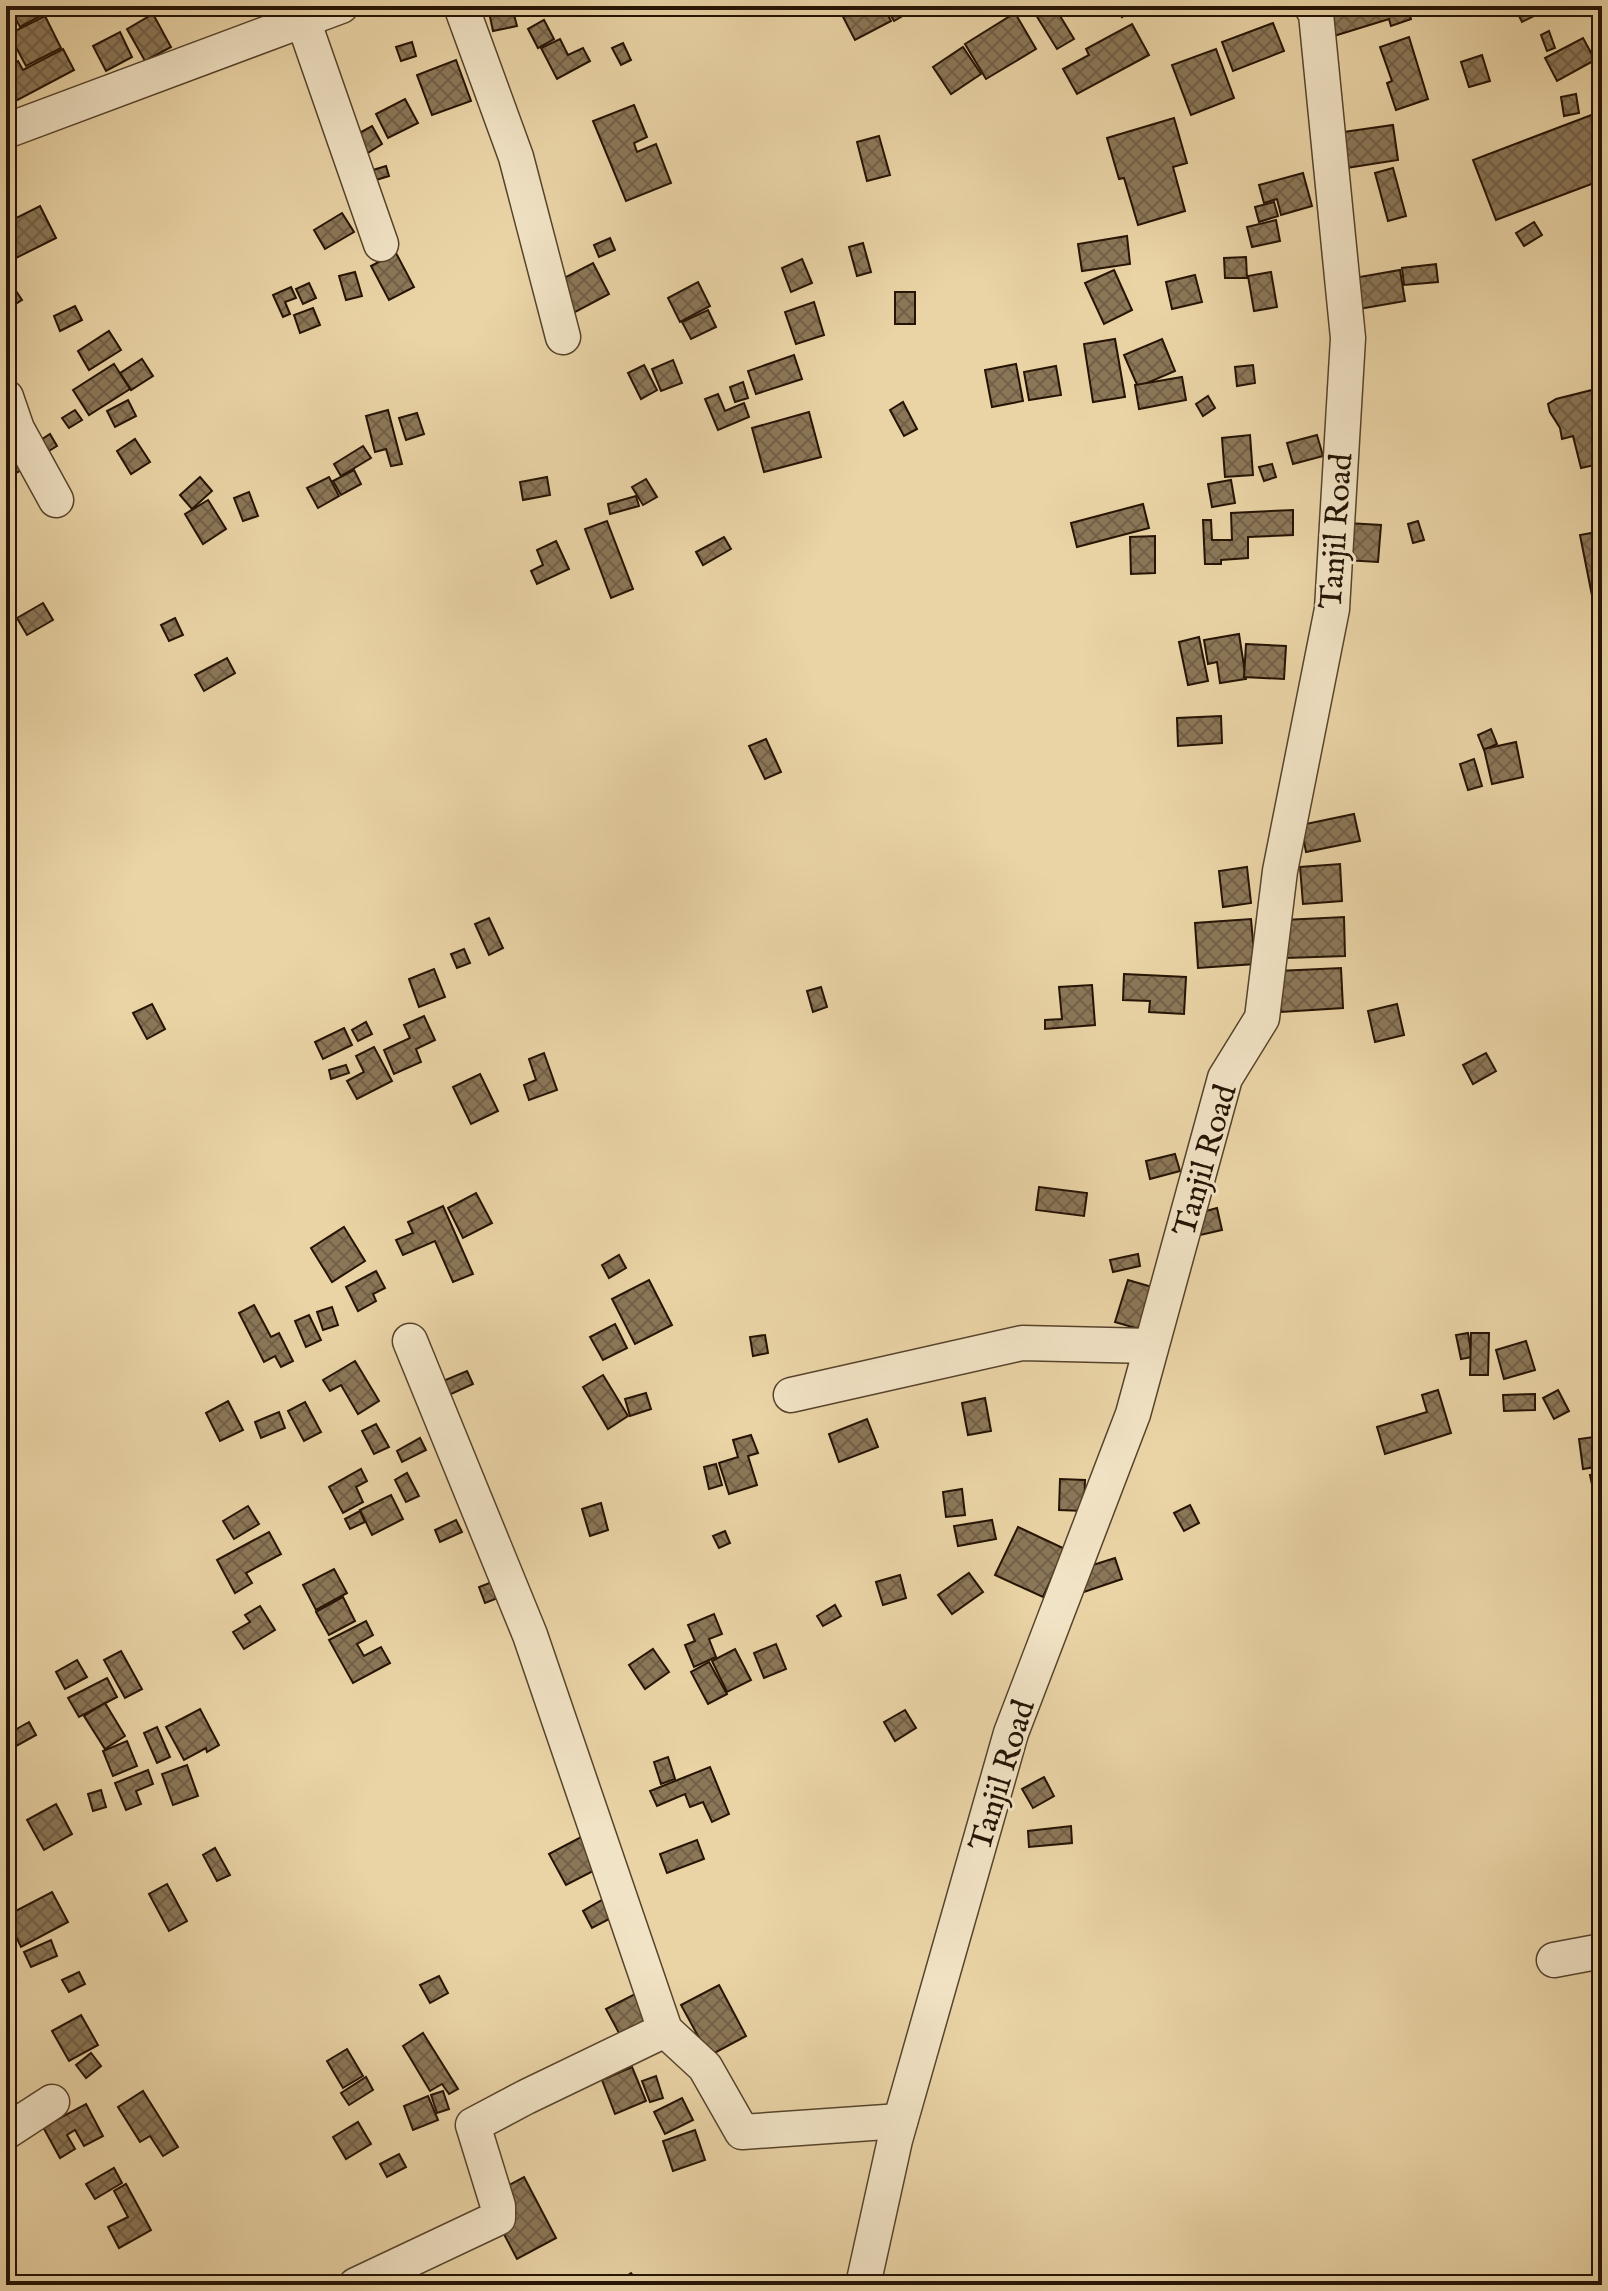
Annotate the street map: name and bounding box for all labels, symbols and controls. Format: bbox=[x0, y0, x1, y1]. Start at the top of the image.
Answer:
street label: Tanjil Road bbox=[1312, 451, 1363, 610]
street label: Tanjil Road bbox=[1165, 1079, 1248, 1241]
street label: Tanjil Road bbox=[961, 1694, 1046, 1856]

